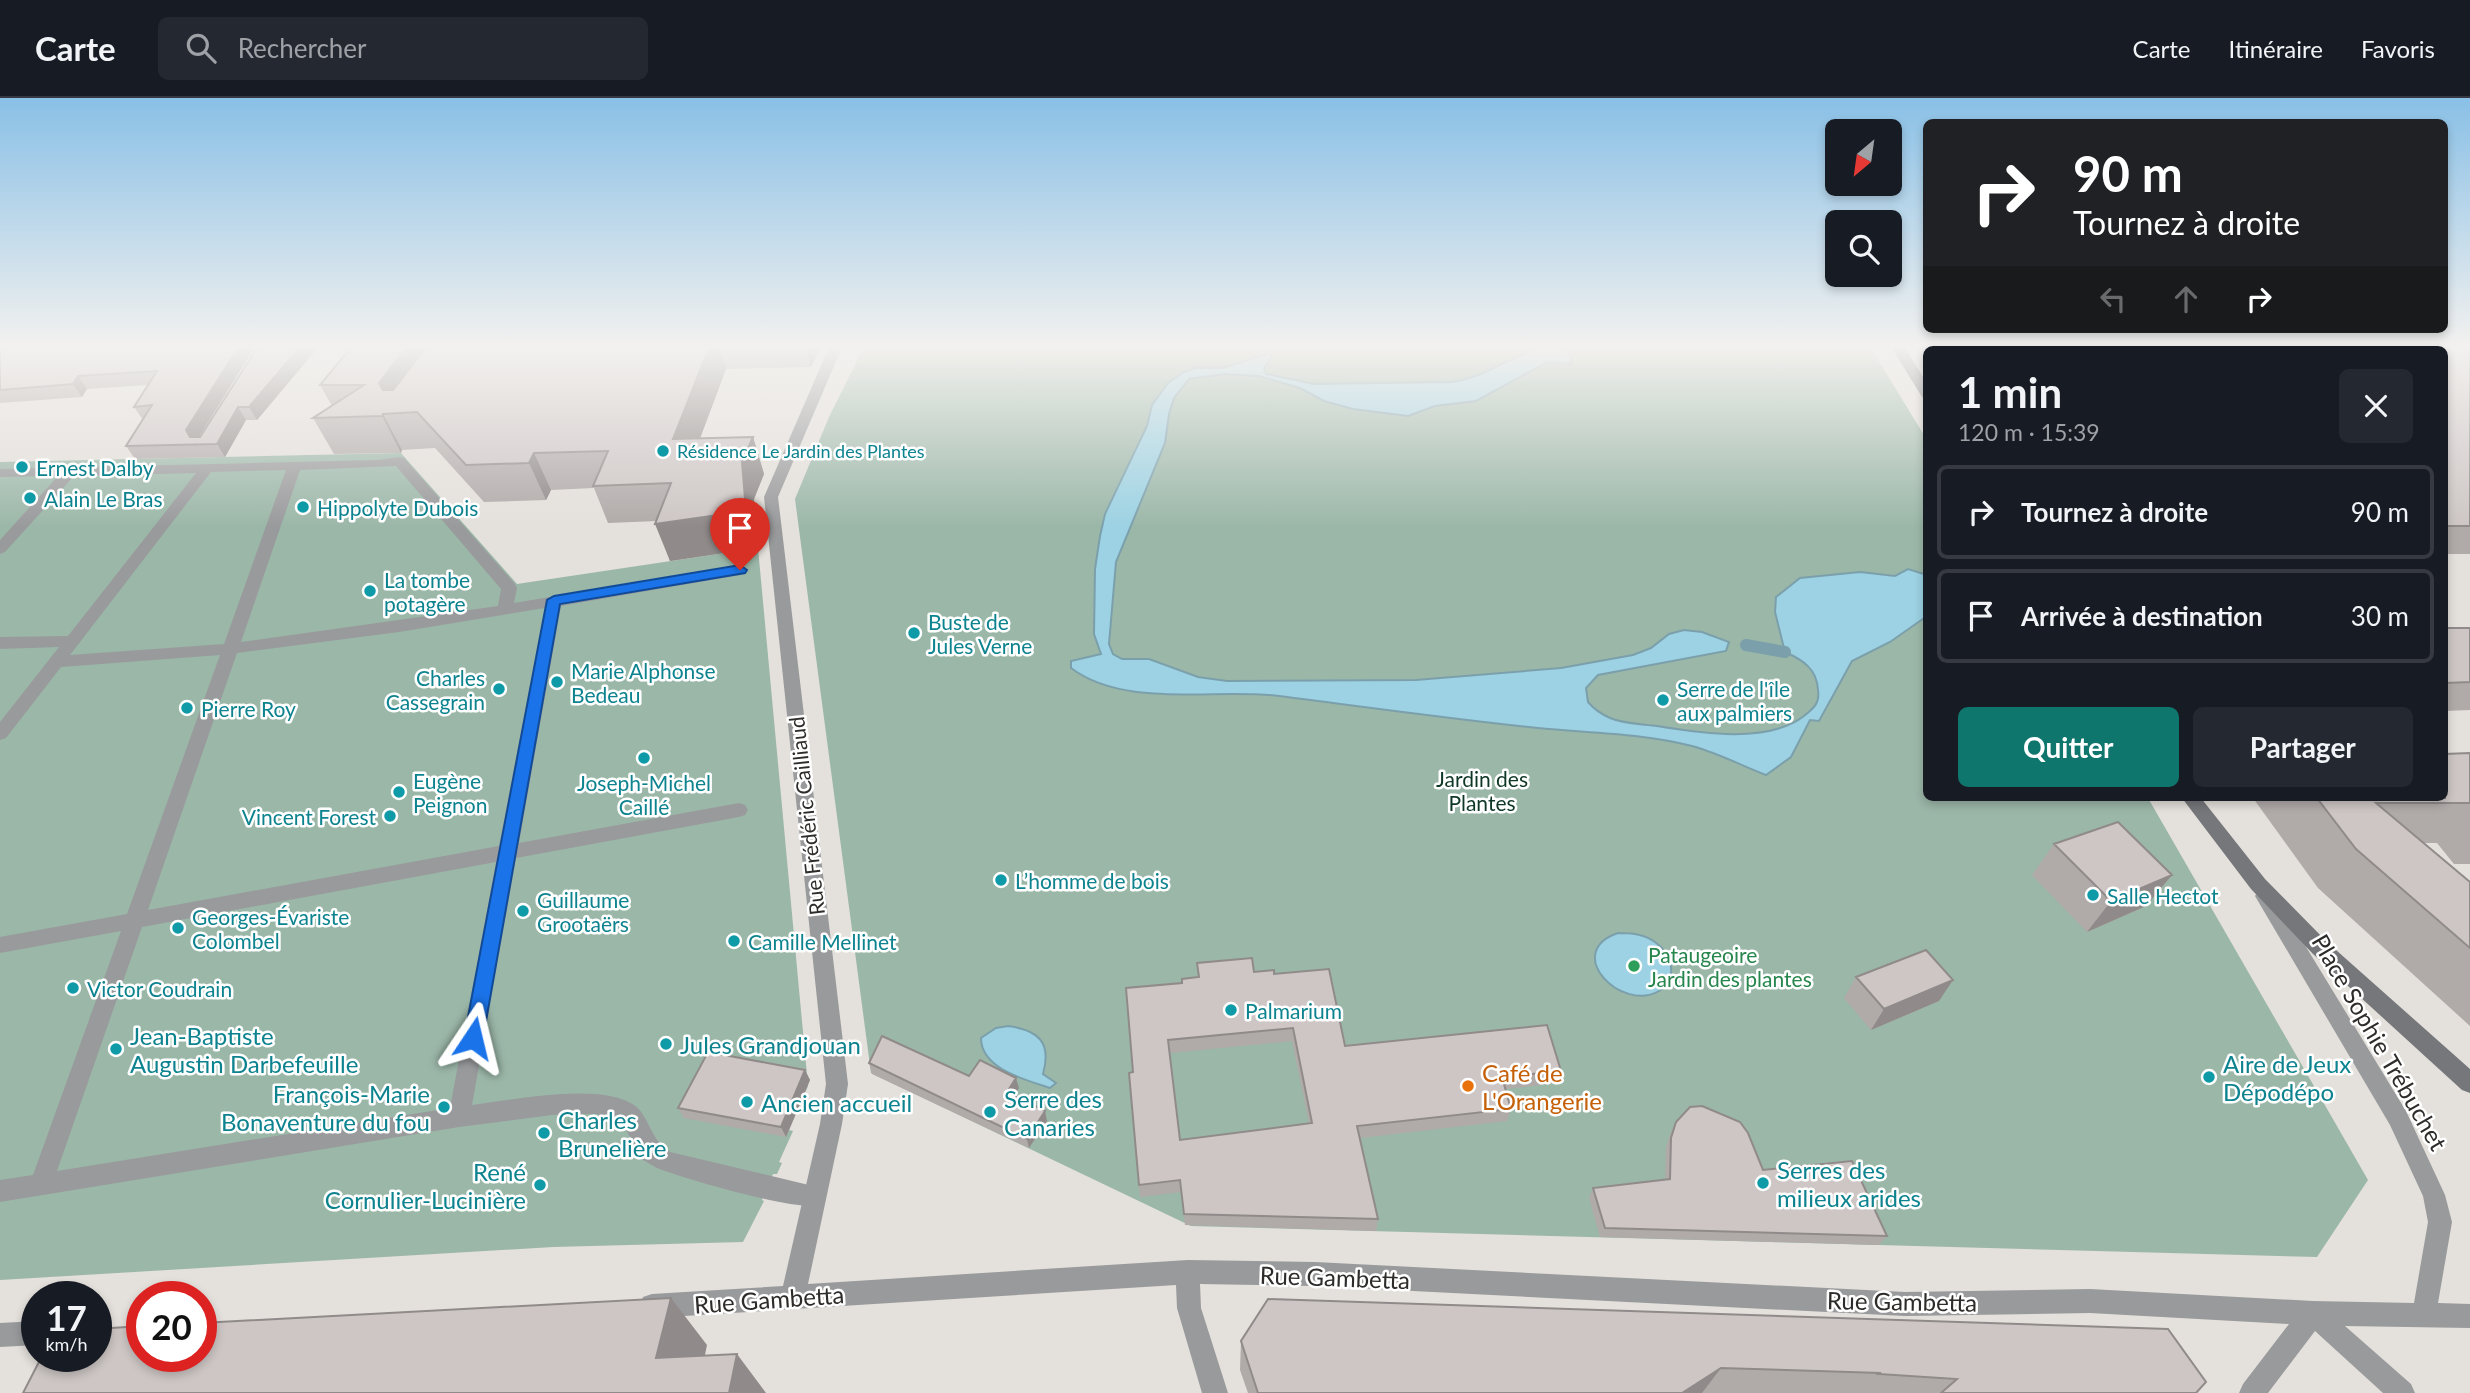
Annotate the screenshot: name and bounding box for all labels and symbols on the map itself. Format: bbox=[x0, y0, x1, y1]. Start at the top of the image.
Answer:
north arrow bbox=[1825, 119, 1902, 196]
place label: Résidence Le Jardin des Plantes bbox=[677, 440, 925, 462]
marker: Résidence Le Jardin des Plantes bbox=[655, 443, 671, 459]
place label: Ernest Dalby bbox=[36, 455, 154, 480]
marker: Ernest Dalby bbox=[14, 459, 30, 475]
place label: Alain Le Bras bbox=[44, 486, 163, 511]
marker: Alain Le Bras bbox=[22, 490, 38, 506]
place label: Hippolyte Dubois bbox=[317, 495, 478, 520]
pin bbox=[710, 498, 770, 570]
marker: Hippolyte Dubois bbox=[295, 499, 311, 515]
place label: La tombe potagère bbox=[384, 567, 470, 616]
marker: La tombe potagère bbox=[362, 583, 378, 599]
place label: Buste de Jules Verne bbox=[928, 609, 1032, 658]
marker: Buste de Jules Verne bbox=[906, 625, 922, 641]
place label: Marie Alphonse Bedeau bbox=[571, 658, 716, 707]
place label: Charles Cassegrain bbox=[386, 665, 485, 714]
marker: Marie Alphonse Bedeau bbox=[549, 674, 565, 690]
place label: Serre de l'île aux palmiers bbox=[1677, 676, 1792, 725]
marker: Charles Cassegrain bbox=[491, 681, 507, 697]
marker: Serre de l'île aux palmiers bbox=[1655, 692, 1671, 708]
place label: Pierre Roy bbox=[201, 696, 296, 721]
marker: Pierre Roy bbox=[179, 700, 195, 716]
street label: Rue Frédéric Cailliaud bbox=[783, 716, 829, 916]
marker: Joseph-Michel Caillé bbox=[636, 750, 652, 766]
park label: Jardin des Plantes bbox=[1436, 766, 1528, 815]
place label: Eugène Peignon bbox=[413, 768, 487, 817]
place label: Joseph-Michel Caillé bbox=[577, 770, 711, 819]
marker: Eugène Peignon bbox=[391, 784, 407, 800]
place label: Vincent Forest bbox=[242, 804, 376, 829]
marker: Vincent Forest bbox=[382, 808, 398, 824]
place label: L’homme de bois bbox=[1015, 868, 1169, 893]
marker: L’homme de bois bbox=[993, 872, 1009, 888]
place label: Salle Hectot bbox=[2107, 883, 2219, 908]
place label: Guillaume Grootaërs bbox=[537, 887, 629, 936]
marker: Salle Hectot bbox=[2085, 887, 2101, 903]
marker: Guillaume Grootaërs bbox=[515, 903, 531, 919]
place label: Georges-Évariste Colombel bbox=[192, 904, 349, 953]
marker: Georges-Évariste Colombel bbox=[170, 920, 186, 936]
place label: Camille Mellinet bbox=[748, 929, 897, 954]
street label: Place Sophie Trébuchet bbox=[2306, 929, 2454, 1155]
marker: Camille Mellinet bbox=[726, 933, 742, 949]
place label: Pataugeoire Jardin des plantes bbox=[1648, 942, 1812, 991]
marker: Pataugeoire Jardin des plantes bbox=[1626, 958, 1642, 974]
place label: Victor Coudrain bbox=[87, 976, 232, 1001]
marker: Victor Coudrain bbox=[65, 980, 81, 996]
place label: Palmarium bbox=[1245, 998, 1342, 1023]
position arrow bbox=[436, 1001, 510, 1075]
marker: Palmarium bbox=[1223, 1002, 1239, 1018]
place label: Jean-Baptiste Augustin Darbefeuille bbox=[130, 1021, 358, 1078]
place label: Jules Grandjouan bbox=[680, 1030, 861, 1059]
marker: Jules Grandjouan bbox=[658, 1036, 674, 1052]
marker: Jean-Baptiste Augustin Darbefeuille bbox=[108, 1041, 124, 1057]
place label: Aire de Jeux Dépodépo bbox=[2223, 1049, 2351, 1106]
place label: Café de L'Orangerie bbox=[1482, 1058, 1602, 1115]
marker: Aire de Jeux Dépodépo bbox=[2201, 1069, 2217, 1085]
marker: Café de L'Orangerie bbox=[1460, 1078, 1476, 1094]
place label: François-Marie Bonaventure du fou bbox=[221, 1079, 430, 1136]
place label: Serre des Canaries bbox=[1004, 1084, 1102, 1141]
place label: Ancien accueil bbox=[761, 1088, 912, 1117]
marker: Ancien accueil bbox=[739, 1094, 755, 1110]
marker: François-Marie Bonaventure du fou bbox=[436, 1099, 452, 1115]
marker: Serre des Canaries bbox=[982, 1104, 998, 1120]
place label: Charles Brunelière bbox=[558, 1105, 666, 1162]
marker: Charles Brunelière bbox=[536, 1125, 552, 1141]
place label: Serres des milieux arides bbox=[1777, 1155, 1921, 1212]
place label: René Cornulier-Lucinière bbox=[325, 1157, 526, 1214]
marker: Serres des milieux arides bbox=[1755, 1175, 1771, 1191]
marker: René Cornulier-Lucinière bbox=[532, 1177, 548, 1193]
street label: Rue Gambetta bbox=[1259, 1260, 1411, 1294]
street label: Rue Gambetta bbox=[693, 1279, 845, 1319]
speed limit sign: 20 bbox=[126, 1281, 217, 1372]
street label: Rue Gambetta bbox=[1827, 1285, 1977, 1317]

